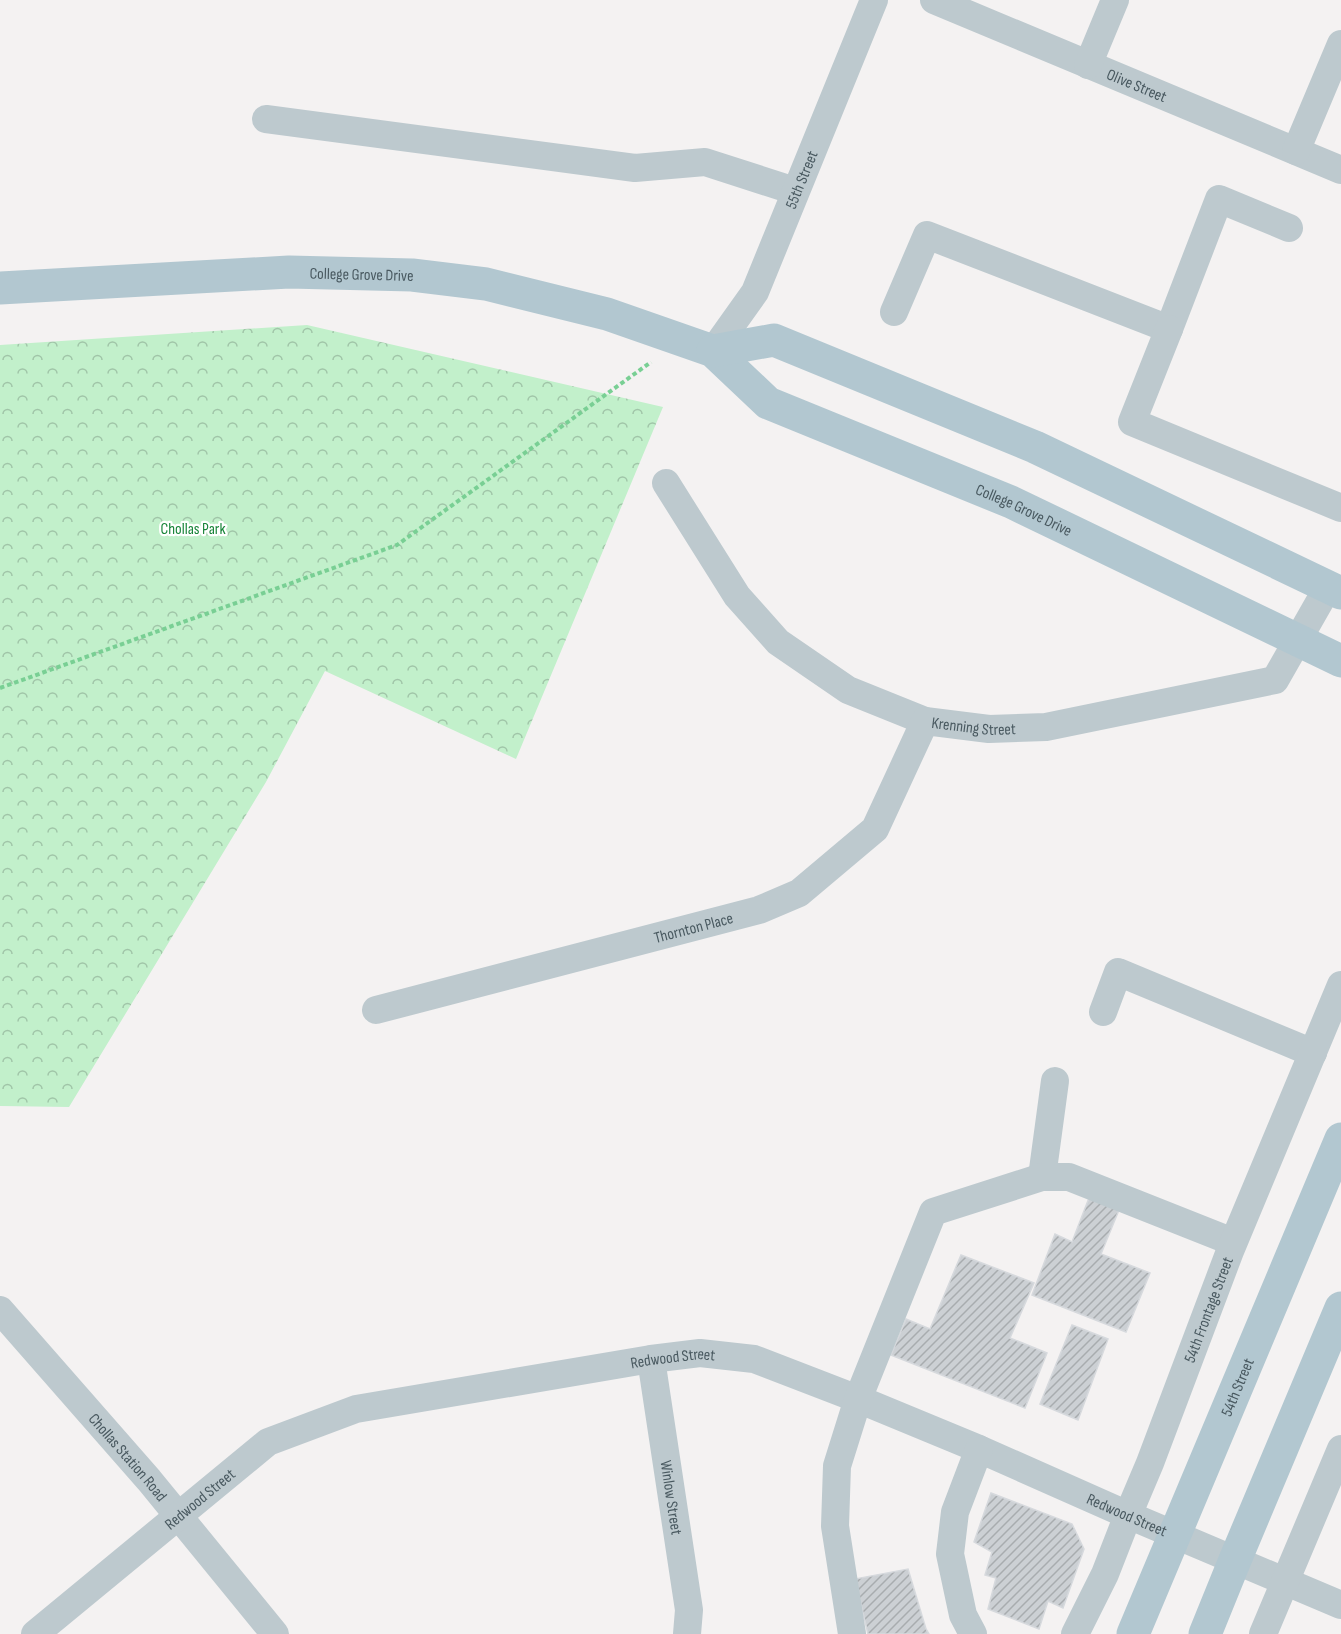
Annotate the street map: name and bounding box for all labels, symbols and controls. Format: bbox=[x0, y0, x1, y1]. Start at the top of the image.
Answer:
street label: Olive Street bbox=[1104, 65, 1169, 107]
street label: 55th Street bbox=[782, 148, 823, 212]
street label: College Grove Drive bbox=[309, 265, 414, 286]
street label: College Grove Drive bbox=[973, 481, 1075, 541]
park label: Chollas Park bbox=[160, 520, 226, 539]
street label: Krenning Street bbox=[931, 714, 1016, 740]
street label: Thornton Place bbox=[652, 909, 735, 948]
street label: 54th Frontage Street bbox=[1181, 1254, 1238, 1366]
street label: Redwood Street bbox=[629, 1345, 716, 1373]
street label: 54th Street bbox=[1218, 1355, 1259, 1419]
street label: Chollas Station Road bbox=[84, 1410, 170, 1506]
street label: Winlow Street bbox=[655, 1459, 686, 1536]
street label: Redwood Street bbox=[161, 1465, 239, 1534]
street label: Redwood Street bbox=[1083, 1490, 1170, 1541]

